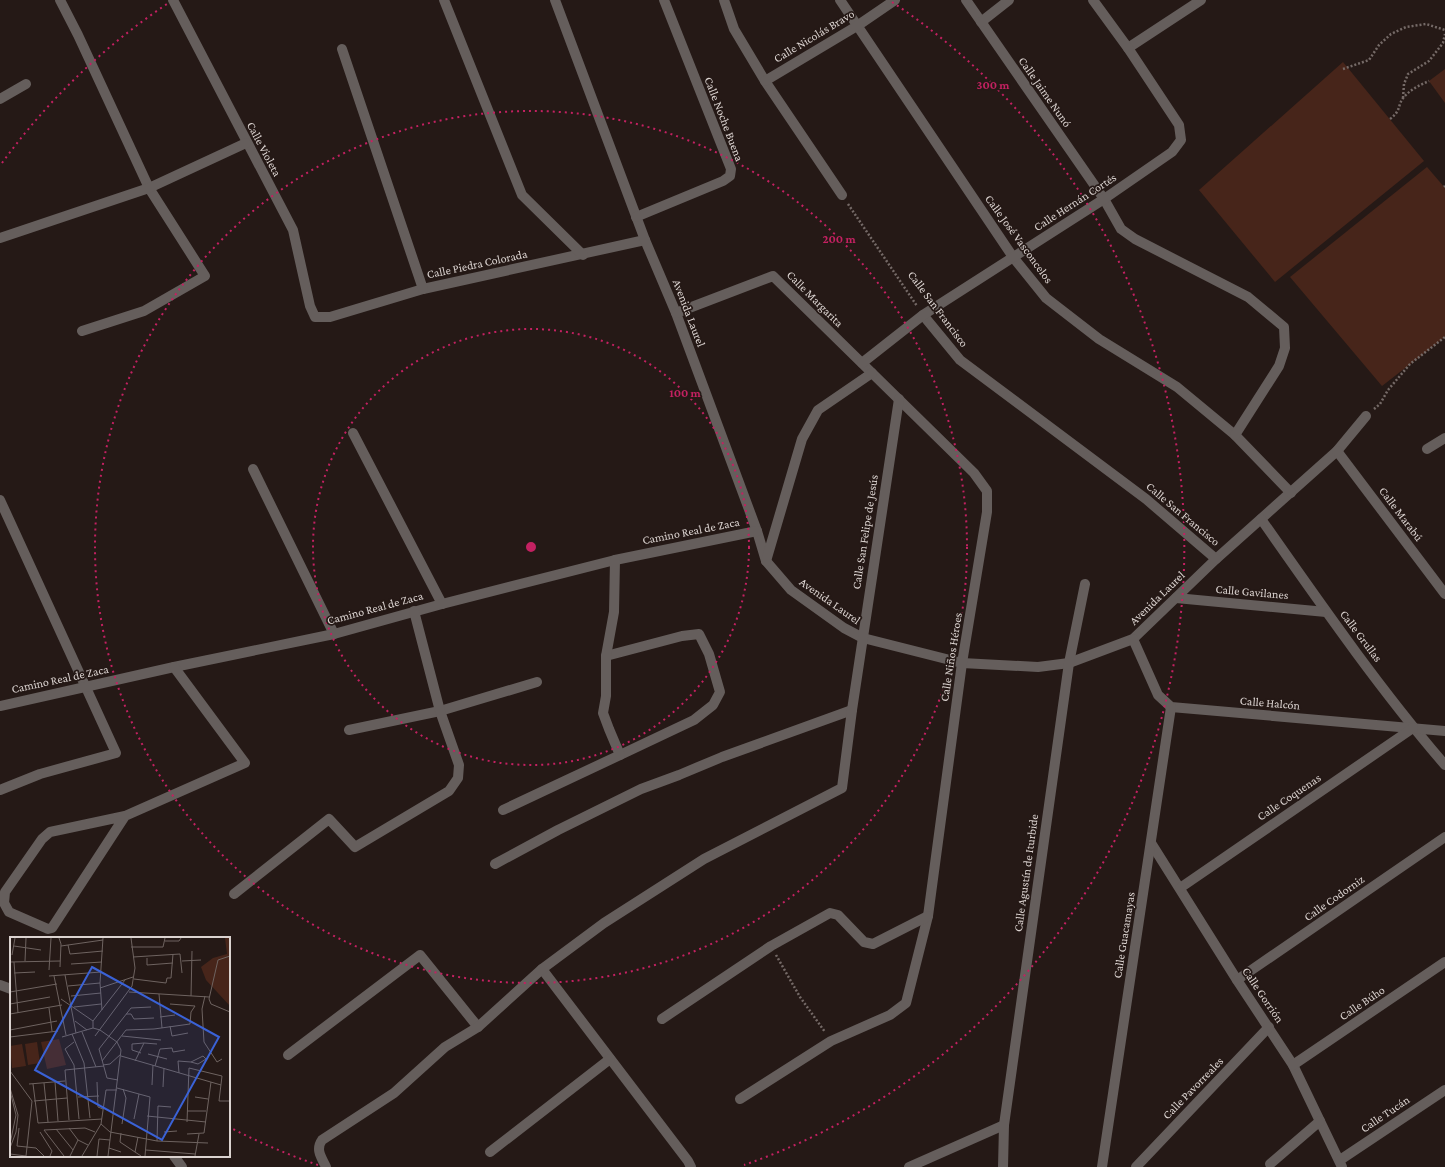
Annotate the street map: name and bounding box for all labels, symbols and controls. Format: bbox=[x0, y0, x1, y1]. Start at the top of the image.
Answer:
street label: Calle Nicolás Bravo bbox=[771, 6, 857, 66]
street label: Calle Jaime Nunó bbox=[1016, 54, 1074, 130]
street label: Calle Noche Buena bbox=[701, 75, 747, 164]
text: 300 m bbox=[977, 78, 1010, 92]
street label: Calle Violeta bbox=[244, 119, 284, 179]
street label: Calle Hernán Cortés bbox=[1031, 170, 1119, 234]
street label: Calle José Vasconcelos bbox=[982, 192, 1056, 286]
text: 200 m bbox=[822, 232, 856, 246]
street label: Calle Piedra Colorada bbox=[425, 246, 529, 282]
street label: Calle Margarita bbox=[784, 268, 846, 330]
street label: Calle San Francisco bbox=[905, 268, 971, 350]
street label: Avenida Laurel bbox=[670, 277, 708, 349]
text: 100 m bbox=[669, 386, 702, 400]
street label: Calle San Felipe de Jesús bbox=[849, 473, 881, 590]
street label: Calle San Francisco bbox=[1143, 479, 1223, 549]
street label: Calle Marabú bbox=[1376, 484, 1426, 544]
street label: Camino Real de Zaca bbox=[641, 515, 741, 547]
centre of rings bbox=[524, 540, 538, 554]
street label: Avenida Laurel bbox=[1126, 568, 1188, 628]
street label: Avenida Laurel bbox=[797, 575, 863, 627]
street label: Calle Gavilanes bbox=[1215, 582, 1289, 602]
street label: Camino Real de Zaca bbox=[325, 588, 425, 628]
street label: Calle Grullas bbox=[1337, 607, 1385, 665]
street label: Calle Niños Héroes bbox=[937, 611, 965, 702]
street label: Camino Real de Zaca bbox=[10, 662, 110, 696]
street label: Calle Halcón bbox=[1239, 693, 1301, 713]
street label: Calle Coquenas bbox=[1254, 770, 1324, 823]
street label: Calle Agustín de Iturbide bbox=[1011, 813, 1041, 933]
street label: Calle Codorniz bbox=[1301, 872, 1367, 924]
street label: Calle Guacamayas bbox=[1110, 891, 1138, 979]
inset map bbox=[10, 937, 230, 1157]
street label: Calle Gorrión bbox=[1239, 965, 1287, 1026]
street label: Calle Búho bbox=[1337, 983, 1387, 1023]
street label: Calle Pavorreales bbox=[1160, 1054, 1226, 1122]
street label: Calle Tucán bbox=[1358, 1092, 1413, 1136]

